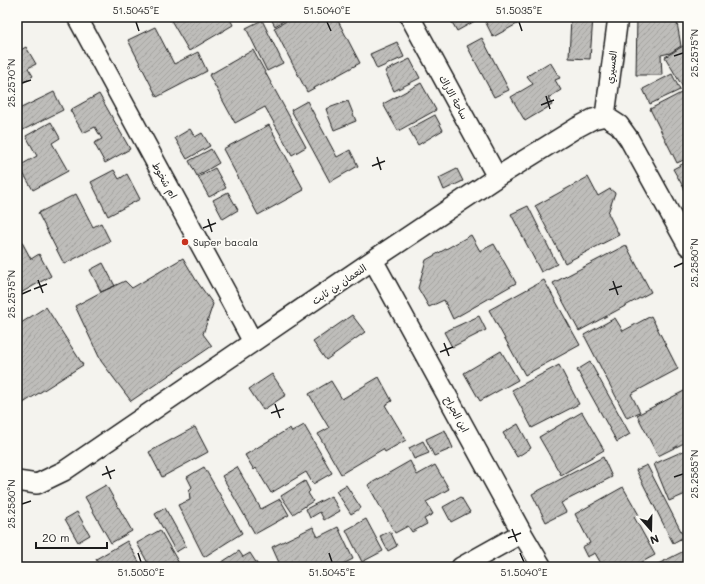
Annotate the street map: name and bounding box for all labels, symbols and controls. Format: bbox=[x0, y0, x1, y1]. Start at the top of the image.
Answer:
text: 51.5045°E bbox=[113, 3, 160, 17]
text: 51.5040°E bbox=[304, 3, 351, 17]
text: 51.5035°E bbox=[496, 3, 543, 17]
text: 25.2575°N bbox=[687, 29, 701, 77]
street label: العسيري bbox=[602, 50, 622, 85]
text: 25.2570°N bbox=[4, 59, 18, 107]
street label: ساحة الاراك bbox=[436, 72, 472, 122]
street label: ام شخوط bbox=[148, 159, 181, 201]
place label: Super bacala bbox=[193, 235, 258, 249]
marker: Super bacala bbox=[180, 237, 190, 247]
text: 25.2580°N bbox=[687, 238, 701, 288]
street label: النعمان بن ثابت bbox=[309, 261, 369, 307]
text: 25.2575°N bbox=[4, 270, 18, 318]
street label: ابن الجراح bbox=[440, 393, 473, 435]
text: 25.2585°N bbox=[687, 450, 701, 498]
text: 25.2580°N bbox=[4, 479, 18, 529]
north arrow bbox=[631, 510, 671, 550]
scale bar bbox=[36, 524, 107, 550]
text: 20 m bbox=[42, 529, 70, 545]
text: N bbox=[648, 531, 661, 548]
text: 51.5050°E bbox=[118, 565, 165, 579]
text: 51.5045°E bbox=[309, 565, 356, 579]
text: 51.5040°E bbox=[501, 565, 548, 579]

